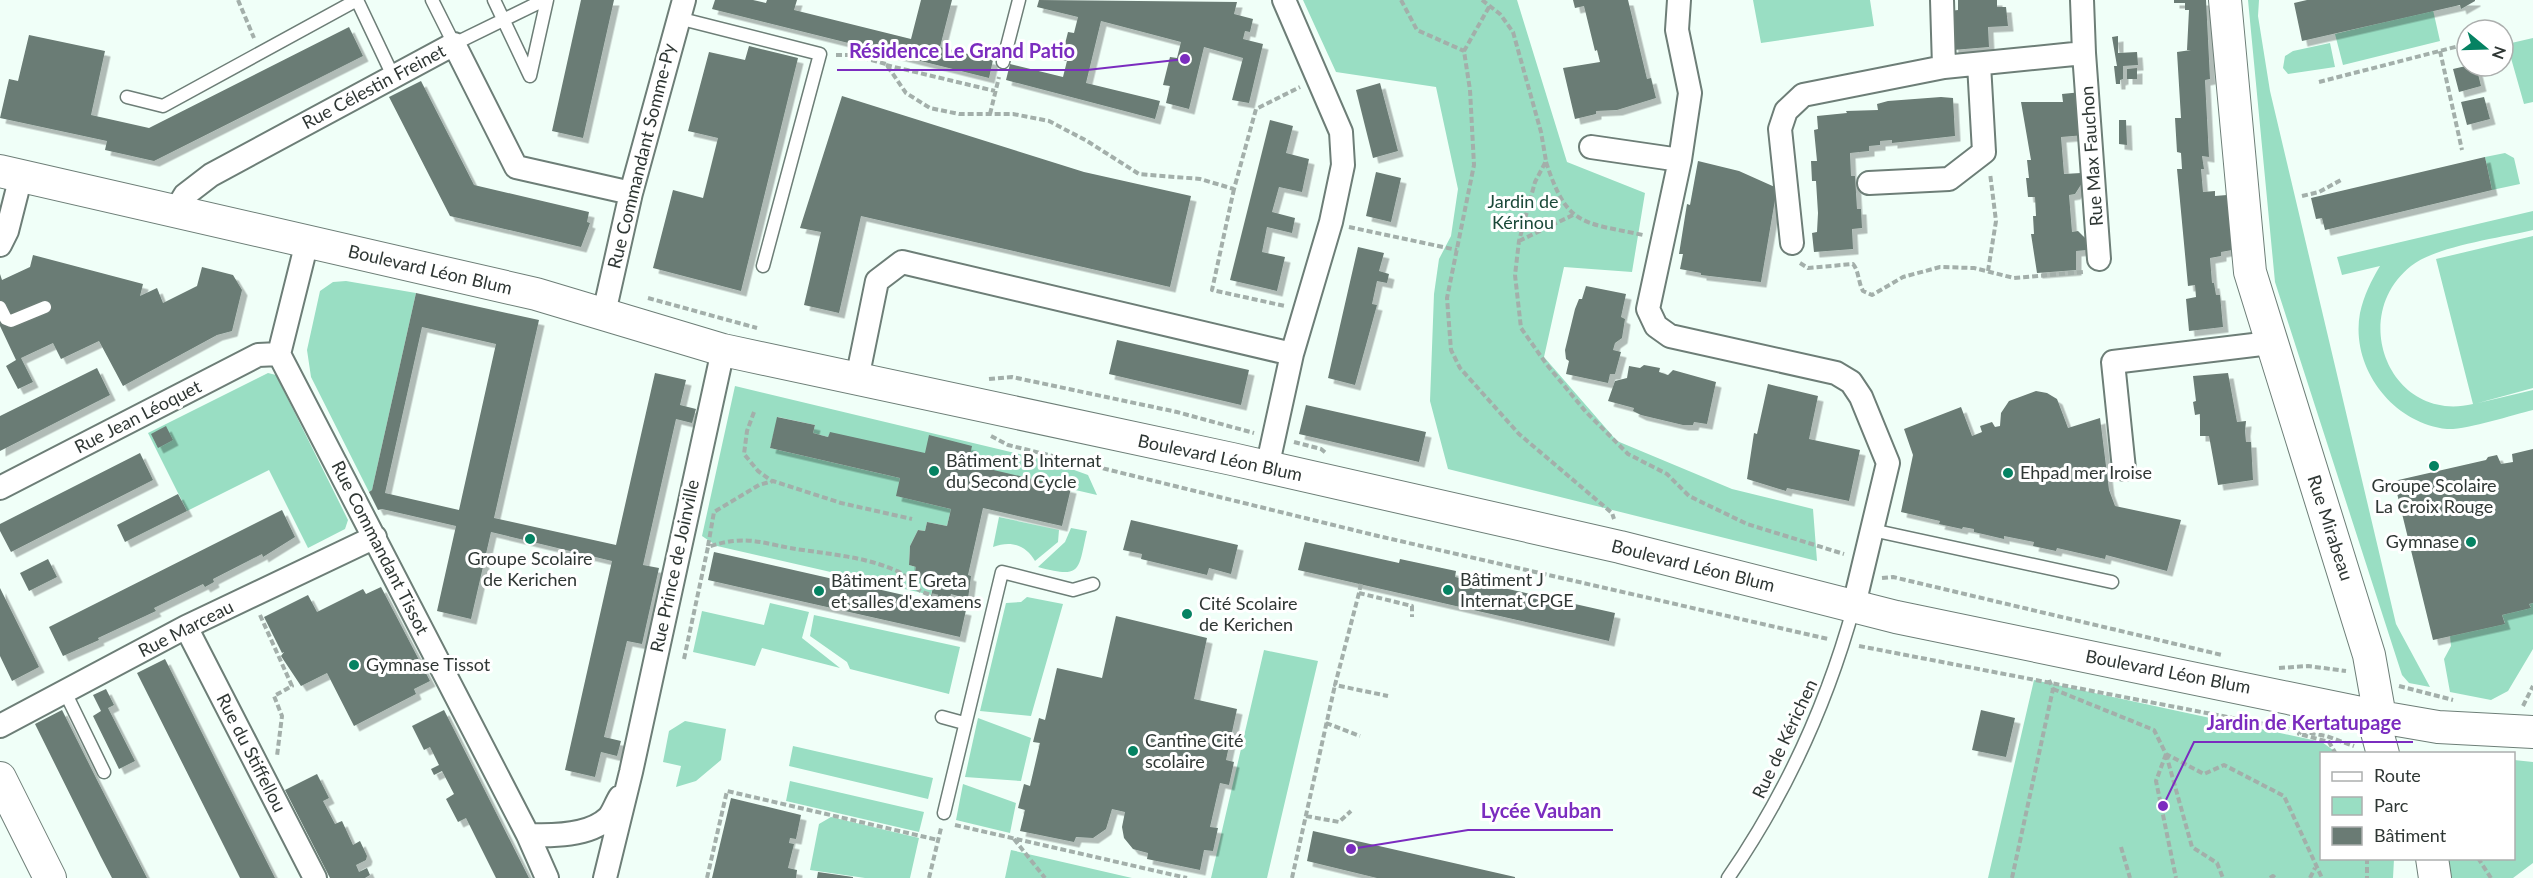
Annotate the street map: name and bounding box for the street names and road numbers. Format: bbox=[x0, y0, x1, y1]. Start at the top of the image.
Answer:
street label: Rue Célestin Freinet bbox=[298, 39, 449, 133]
street label: Rue Commandant Somme-Py bbox=[602, 40, 680, 271]
street label: Rue Max Fauchon bbox=[2075, 85, 2107, 227]
street label: Boulevard Léon Blum bbox=[346, 239, 514, 299]
street label: Rue Jean Léoquet bbox=[71, 374, 205, 458]
street label: Boulevard Léon Blum bbox=[1136, 429, 1305, 485]
street label: Rue Commandant Tissot bbox=[327, 457, 435, 639]
street label: Rue Mirabeau bbox=[2304, 472, 2358, 583]
street label: Rue Prince de Joinville bbox=[645, 477, 703, 654]
street label: Boulevard Léon Blum bbox=[1609, 534, 1777, 596]
street label: Rue Marceau bbox=[134, 595, 237, 661]
street label: Boulevard Léon Blum bbox=[2084, 644, 2253, 698]
street label: Rue de Kérichen bbox=[1747, 675, 1821, 802]
street label: Rue du Stiffellou bbox=[213, 690, 291, 816]

